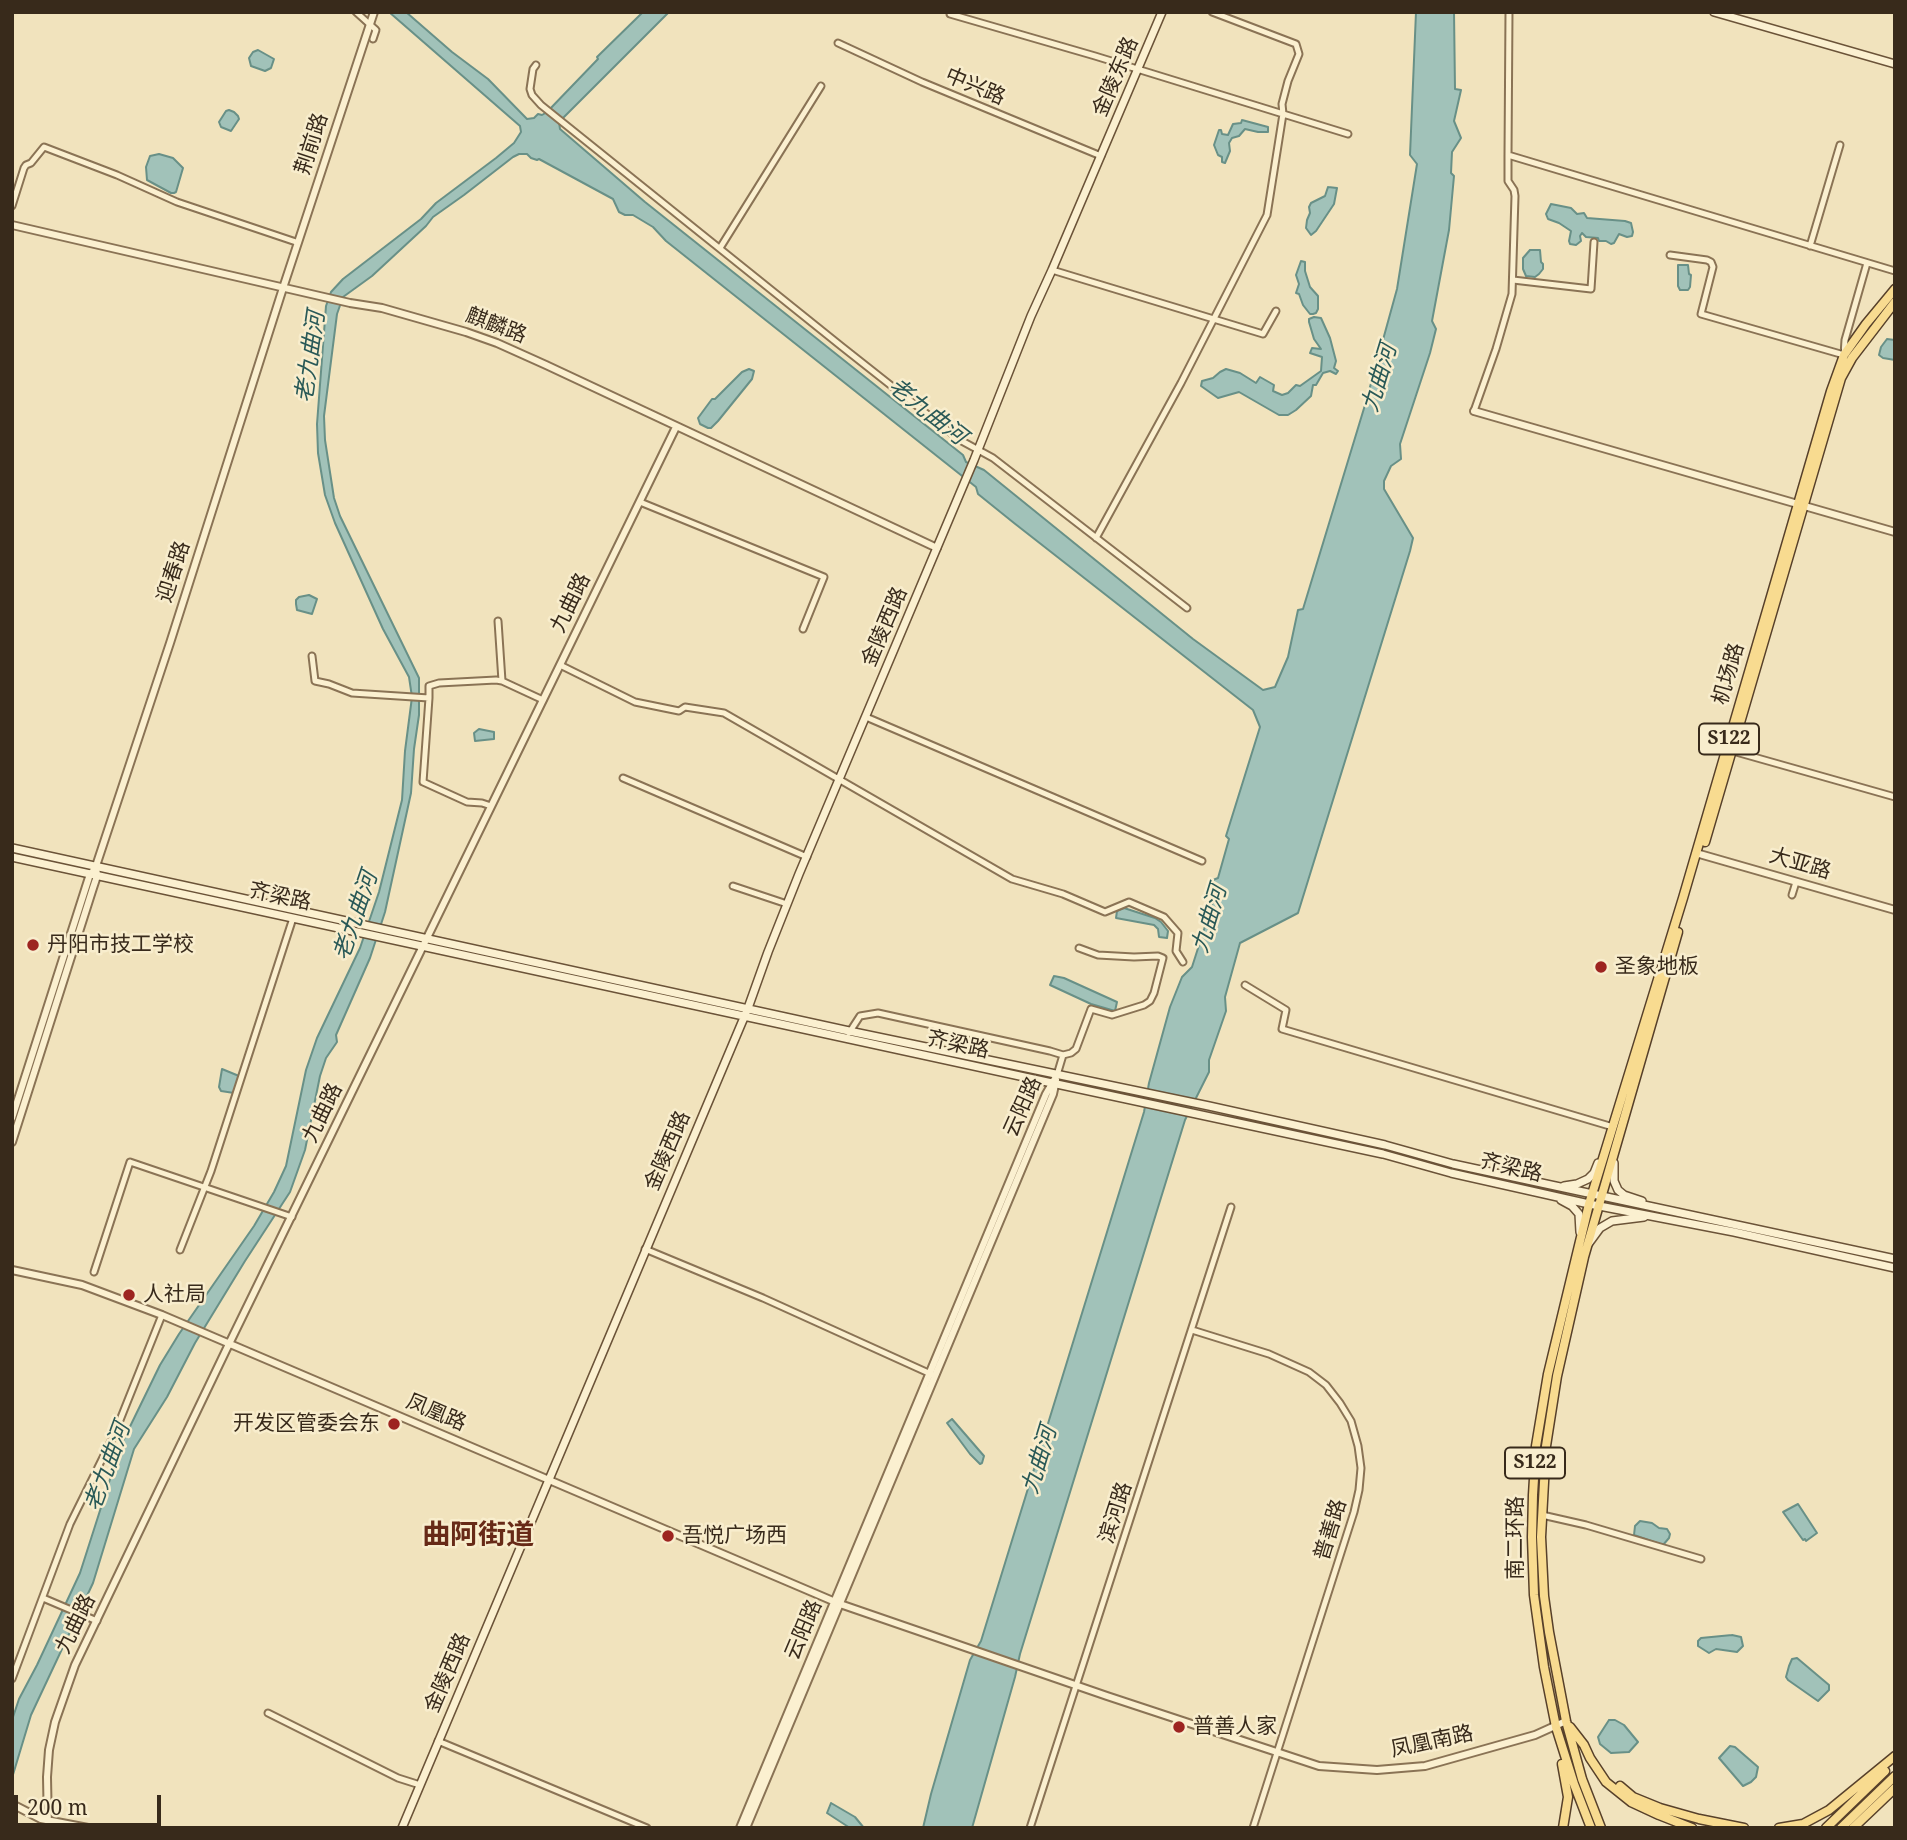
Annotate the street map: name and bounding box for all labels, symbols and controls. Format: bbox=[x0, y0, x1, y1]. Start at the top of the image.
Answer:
street label: 金陵东路 bbox=[1088, 33, 1144, 121]
street label: 中兴路 bbox=[941, 63, 1009, 111]
street label: 荆前路 bbox=[290, 110, 334, 178]
street label: 麒麟路 bbox=[462, 303, 530, 349]
water label: 老九曲河 bbox=[291, 310, 331, 404]
water label: 九曲河 bbox=[1357, 341, 1403, 415]
water label: 老九曲河 bbox=[882, 373, 972, 451]
street label: 迎春路 bbox=[152, 538, 196, 606]
street label: 九曲路 bbox=[546, 569, 596, 637]
street label: 金陵西路 bbox=[857, 583, 913, 671]
street label: 机场路 bbox=[1708, 640, 1750, 708]
road number: S122 bbox=[1699, 724, 1759, 754]
street label: 大亚路 bbox=[1766, 843, 1834, 885]
water label: 老九曲河 bbox=[328, 868, 384, 964]
street label: 齐梁路 bbox=[247, 878, 313, 916]
water label: 九曲河 bbox=[1187, 882, 1233, 956]
place label: 丹阳市技工学校 bbox=[47, 932, 194, 958]
marker: 丹阳市技工学校 bbox=[25, 937, 41, 953]
place label: 圣象地板 bbox=[1615, 954, 1699, 980]
marker: 圣象地板 bbox=[1593, 959, 1609, 975]
street label: 齐梁路 bbox=[925, 1026, 991, 1064]
street label: 云阳路 bbox=[999, 1073, 1047, 1141]
street label: 九曲路 bbox=[298, 1079, 348, 1147]
street label: 金陵西路 bbox=[640, 1107, 696, 1195]
street label: 齐梁路 bbox=[1477, 1149, 1545, 1187]
place label: 人社局 bbox=[143, 1282, 206, 1308]
marker: 人社局 bbox=[121, 1287, 137, 1303]
street label: 凤凰路 bbox=[402, 1389, 470, 1437]
place label: 开发区管委会东 bbox=[233, 1411, 380, 1437]
marker: 开发区管委会东 bbox=[386, 1416, 402, 1432]
water label: 老九曲河 bbox=[79, 1419, 137, 1515]
water label: 九曲河 bbox=[1017, 1423, 1063, 1497]
road number: S122 bbox=[1505, 1448, 1565, 1478]
street label: 滨河路 bbox=[1094, 1479, 1138, 1547]
street label: 普善路 bbox=[1310, 1496, 1352, 1564]
street label: 南二环路 bbox=[1503, 1496, 1529, 1580]
district label: 曲阿街道 bbox=[422, 1519, 534, 1553]
place label: 吾悦广场西 bbox=[682, 1523, 787, 1549]
marker: 吾悦广场西 bbox=[660, 1528, 676, 1544]
street label: 九曲路 bbox=[51, 1590, 101, 1658]
street label: 云阳路 bbox=[780, 1596, 828, 1664]
street label: 金陵西路 bbox=[420, 1629, 476, 1717]
place label: 普善人家 bbox=[1193, 1714, 1277, 1740]
marker: 普善人家 bbox=[1171, 1719, 1187, 1735]
street label: 凤凰南路 bbox=[1388, 1721, 1476, 1763]
scale bar bbox=[18, 1780, 164, 1824]
text: 200 m bbox=[27, 1793, 88, 1821]

